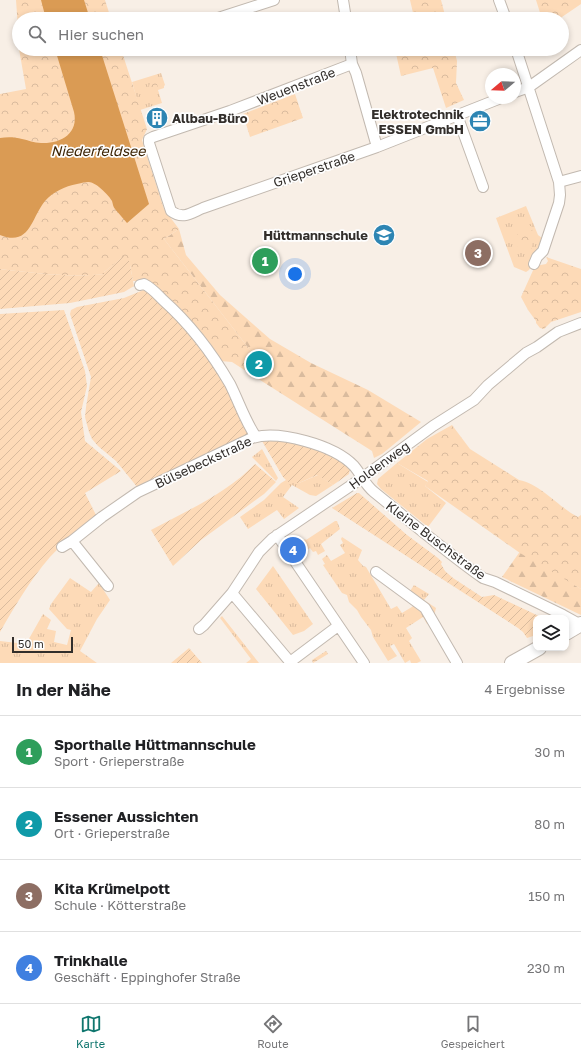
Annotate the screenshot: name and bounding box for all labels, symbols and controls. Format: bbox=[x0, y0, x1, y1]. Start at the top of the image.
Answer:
search box bbox=[12, 12, 569, 56]
icon: search bbox=[26, 23, 48, 45]
text: Hier suchen bbox=[58, 25, 144, 43]
street label: Weuenstraße bbox=[255, 64, 337, 108]
north arrow bbox=[485, 68, 521, 104]
building icon: Allbau-Büro bbox=[144, 105, 170, 131]
place label: Elektrotechnik ESSEN GmbH bbox=[371, 106, 464, 137]
office icon: Elektrotechnik ESSEN GmbH bbox=[467, 108, 493, 134]
place label: Allbau-Büro bbox=[172, 110, 248, 126]
water label: Niederfeldsee bbox=[51, 142, 146, 159]
street label: Grieperstraße bbox=[271, 148, 357, 190]
school or university icon: Hüttmannschule bbox=[371, 222, 397, 248]
place label: Hüttmannschule bbox=[263, 227, 368, 243]
pin: 3 bbox=[465, 238, 491, 268]
pin: 1 bbox=[252, 246, 278, 276]
your location bbox=[285, 264, 305, 284]
pin: 2 bbox=[246, 349, 272, 379]
street label: Bülsebeckstraße bbox=[152, 433, 254, 491]
street label: Holdenweg bbox=[346, 438, 412, 492]
street label: Kleine Buschstraße bbox=[383, 497, 489, 583]
pin: 4 bbox=[280, 535, 306, 565]
map controls bbox=[533, 615, 569, 651]
button: layers bbox=[533, 615, 569, 651]
scale bar bbox=[12, 635, 73, 654]
text: 50 m bbox=[18, 637, 44, 650]
text: In der Nähe bbox=[16, 679, 111, 700]
text: 4 Ergebnisse bbox=[485, 681, 565, 697]
text: Sporthalle Hüttmannschule bbox=[54, 735, 256, 753]
text: 1 bbox=[26, 744, 32, 760]
text: 30 m bbox=[535, 744, 565, 760]
text: Sport · Grieperstraße bbox=[54, 753, 184, 769]
text: Essener Aussichten bbox=[54, 807, 198, 825]
text: 2 bbox=[25, 816, 33, 832]
text: 80 m bbox=[534, 816, 565, 832]
text: Ort · Grieperstraße bbox=[54, 825, 170, 841]
text: Kita Krümelpott bbox=[54, 879, 170, 897]
text: 3 bbox=[25, 888, 33, 904]
text: 150 m bbox=[528, 888, 565, 904]
text: Schule · Kötterstraße bbox=[54, 897, 186, 913]
text: Trinkhalle bbox=[54, 951, 127, 969]
text: 4 bbox=[25, 960, 33, 976]
text: 230 m bbox=[527, 960, 565, 976]
text: Geschäft · Eppinghofer Straße bbox=[54, 969, 241, 985]
tab: Karte bbox=[76, 1013, 105, 1050]
tab: Route bbox=[257, 1013, 289, 1050]
tab: Gespeichert bbox=[441, 1013, 505, 1050]

